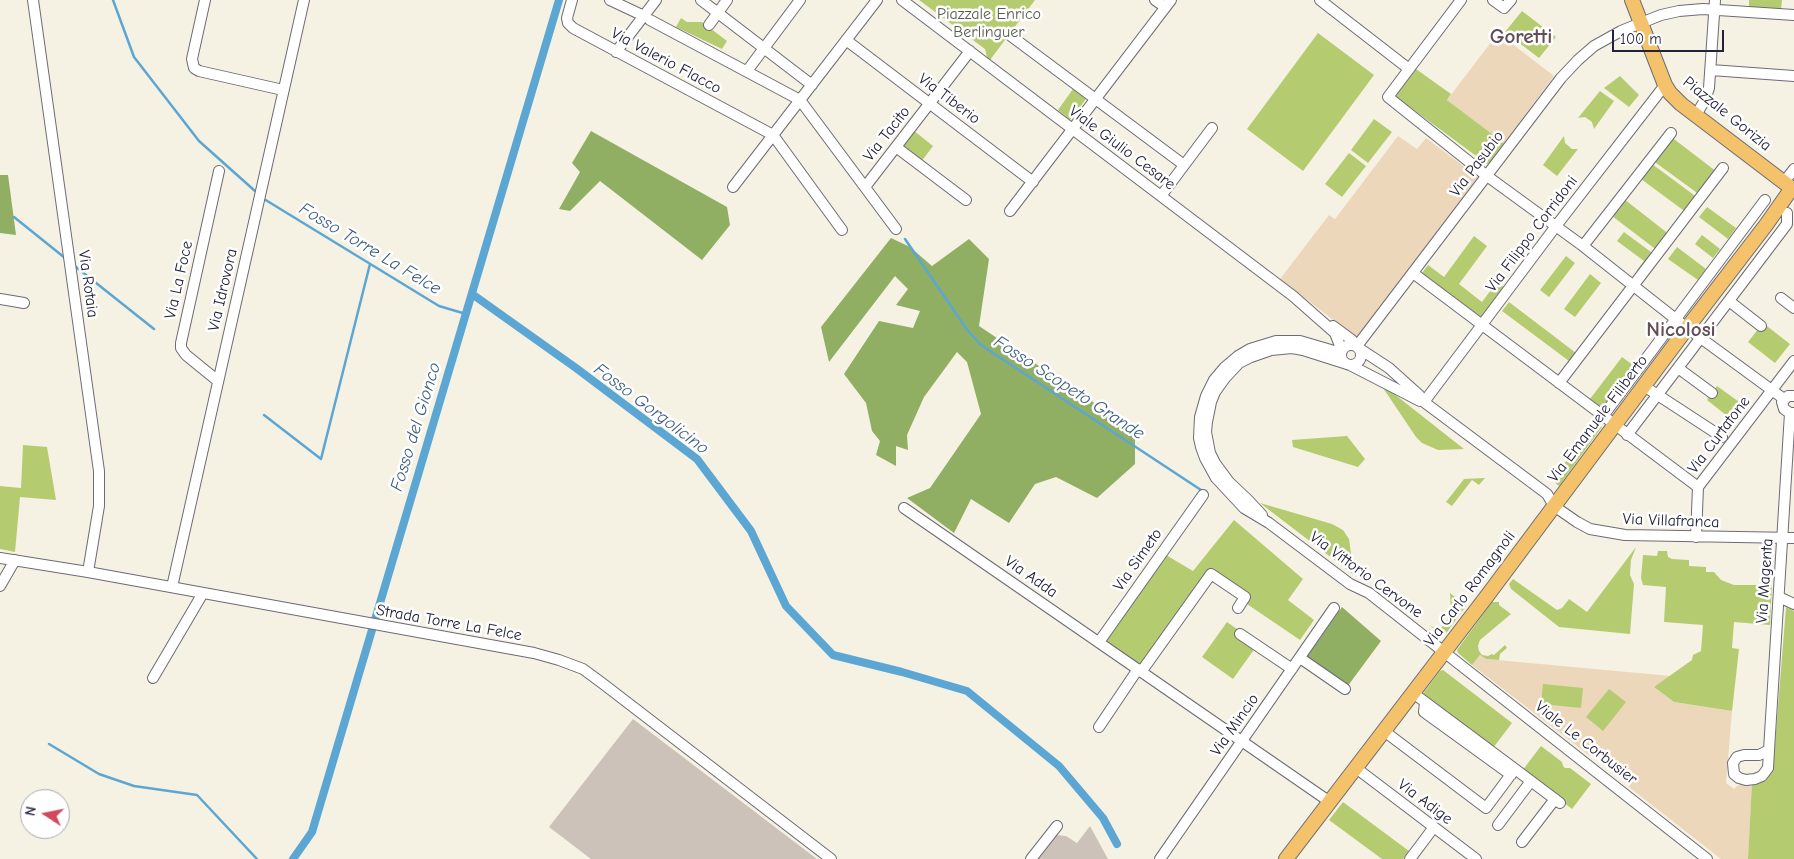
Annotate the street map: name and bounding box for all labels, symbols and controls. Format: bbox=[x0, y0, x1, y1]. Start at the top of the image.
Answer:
park label: Piazzale Enrico Berlinguer bbox=[937, 4, 1041, 42]
scale bar bbox=[1614, 20, 1726, 52]
street label: Via Valerio Flacco bbox=[608, 24, 724, 98]
district label: Goretti bbox=[1490, 24, 1552, 50]
text: 100 m bbox=[1620, 30, 1662, 48]
street label: Via Tiberio bbox=[914, 69, 984, 129]
street label: Piazzale Gorizia bbox=[1679, 72, 1775, 156]
street label: Viale Giulio Cesare bbox=[1065, 102, 1179, 194]
street label: Via Tacito bbox=[859, 103, 915, 165]
street label: Via Pasubio bbox=[1446, 127, 1508, 201]
street label: Via Filippo Corridoni bbox=[1482, 172, 1582, 296]
water label: Fosso Torre La Felce bbox=[295, 198, 445, 300]
street label: Via La Foce bbox=[161, 239, 197, 321]
street label: Via Idrovora bbox=[204, 247, 242, 333]
street label: Via Rotaia bbox=[74, 249, 102, 319]
district label: Nicolosi bbox=[1646, 317, 1716, 343]
water label: Fosso Scopeto Grande bbox=[990, 331, 1148, 445]
street label: Via Emanuele Filiberto bbox=[1544, 352, 1652, 486]
water label: Fosso Gorgolicino bbox=[589, 359, 713, 459]
water label: Fosso del Gionco bbox=[386, 360, 446, 494]
street label: Via Curtatone bbox=[1684, 392, 1754, 478]
street label: Via Villafranca bbox=[1622, 510, 1720, 532]
street label: Via Simeto bbox=[1109, 525, 1167, 595]
street label: Via Carlo Romagnoli bbox=[1420, 527, 1520, 651]
street label: Via Vittorio Cervone bbox=[1306, 528, 1426, 622]
street label: Via Magenta bbox=[1752, 538, 1778, 624]
street label: Via Adda bbox=[1001, 552, 1061, 602]
street label: Strada Torre La Felce bbox=[375, 601, 523, 645]
street label: Via Mincio bbox=[1207, 690, 1263, 760]
street label: Viale Le Corbusier bbox=[1531, 697, 1641, 789]
street label: Via Adige bbox=[1394, 775, 1456, 829]
north arrow bbox=[20, 789, 70, 839]
text: N bbox=[22, 805, 40, 817]

